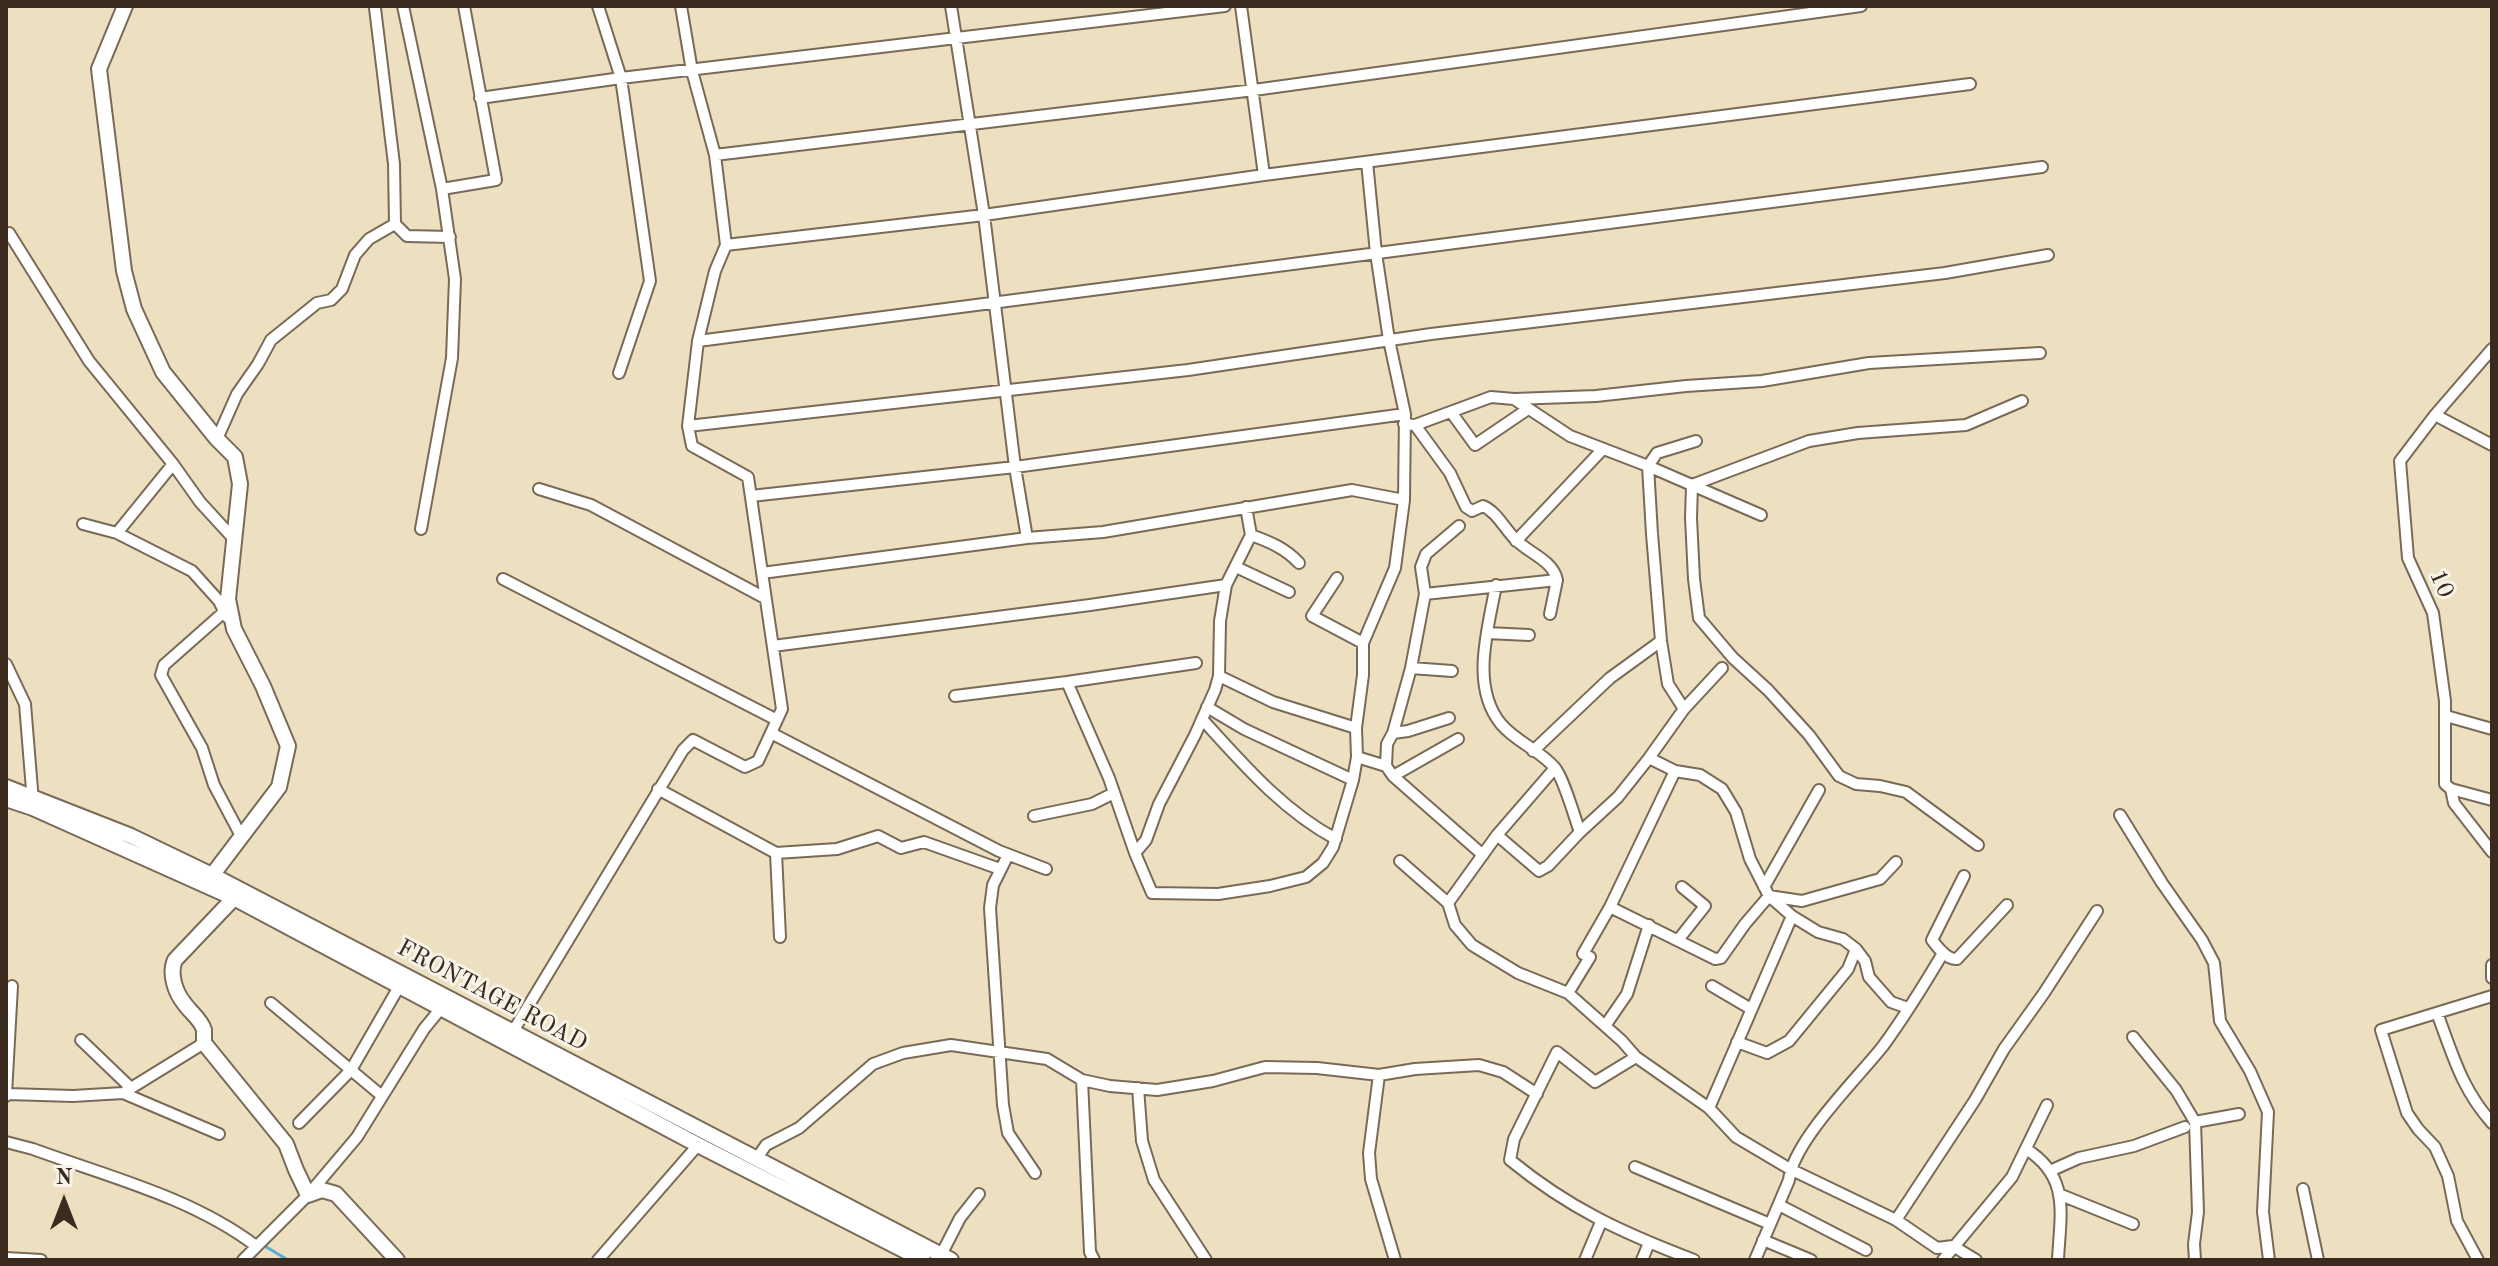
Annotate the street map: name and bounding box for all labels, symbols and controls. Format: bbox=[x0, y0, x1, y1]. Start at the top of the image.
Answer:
street label: 10 bbox=[2422, 566, 2460, 602]
street label: FRONTAGE ROAD bbox=[392, 934, 592, 1058]
north arrow bbox=[24, 1162, 104, 1242]
text: N bbox=[56, 1167, 72, 1189]

